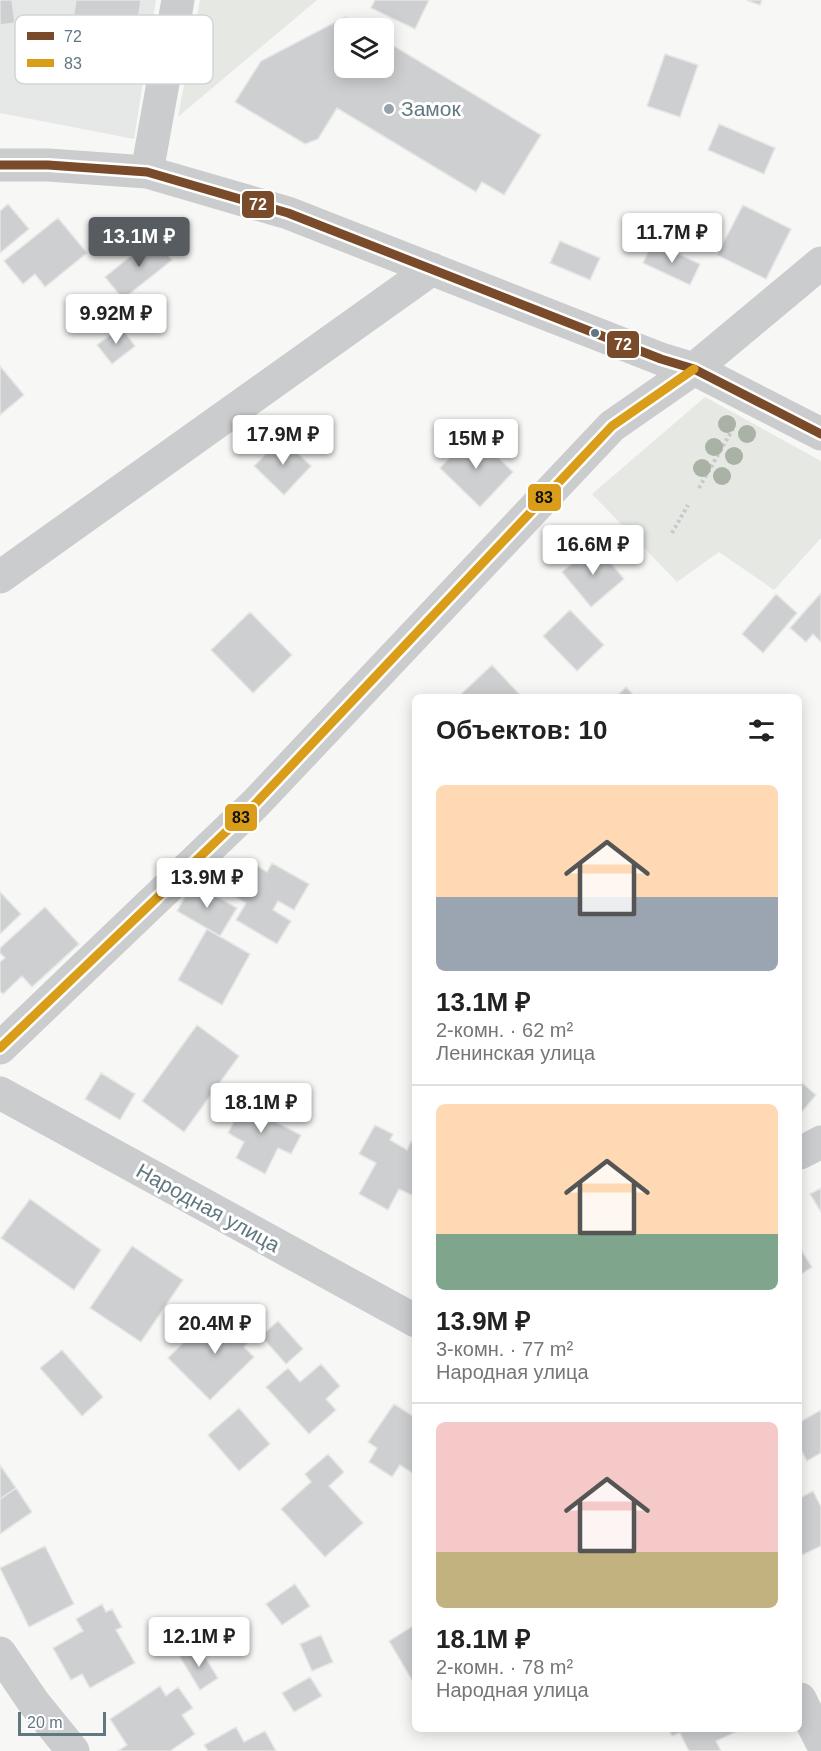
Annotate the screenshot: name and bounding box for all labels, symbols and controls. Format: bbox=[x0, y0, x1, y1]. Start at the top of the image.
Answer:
legend bbox=[15, 15, 213, 84]
map controls bbox=[334, 18, 394, 78]
button: layers bbox=[334, 18, 394, 78]
text: 72 bbox=[64, 28, 82, 45]
text: 83 bbox=[64, 55, 82, 72]
place label: Замок bbox=[401, 97, 461, 120]
marker: Замок bbox=[382, 102, 396, 116]
line badge: 72 bbox=[241, 190, 275, 219]
text: 72 bbox=[249, 196, 267, 213]
pin: 11.7M ₽ bbox=[617, 213, 727, 264]
pin: 13.1M ₽ bbox=[84, 217, 194, 268]
text: 11.7M ₽ bbox=[636, 221, 708, 243]
text: 13.1M ₽ bbox=[103, 225, 175, 247]
pin: 9.92M ₽ bbox=[61, 294, 171, 345]
text: 9.92M ₽ bbox=[80, 302, 152, 324]
unlabelled marker bbox=[589, 327, 601, 339]
line badge: 72 bbox=[606, 330, 640, 359]
text: 72 bbox=[614, 336, 632, 353]
pin: 17.9M ₽ bbox=[228, 415, 338, 466]
pin: 15M ₽ bbox=[434, 419, 518, 470]
text: 17.9M ₽ bbox=[247, 423, 319, 445]
text: 15M ₽ bbox=[448, 427, 504, 449]
line badge: 83 bbox=[527, 483, 562, 512]
text: 83 bbox=[535, 489, 553, 506]
pin: 16.6M ₽ bbox=[538, 525, 648, 576]
text: 16.6M ₽ bbox=[557, 533, 629, 555]
icon: filters bbox=[745, 714, 778, 747]
text: Объектов: 10 bbox=[436, 715, 607, 745]
line badge: 83 bbox=[224, 803, 258, 832]
text: 83 bbox=[232, 809, 250, 826]
icon: home bbox=[553, 824, 661, 932]
pin: 13.9M ₽ bbox=[152, 858, 262, 909]
text: 13.9M ₽ bbox=[171, 866, 243, 888]
text: 13.1M ₽ bbox=[436, 987, 531, 1017]
text: 2-комн. · 62 m² bbox=[436, 1019, 573, 1041]
text: Ленинская улица bbox=[436, 1042, 595, 1064]
pin: 18.1M ₽ bbox=[206, 1083, 316, 1134]
text: 18.1M ₽ bbox=[225, 1091, 297, 1113]
icon: home bbox=[553, 1143, 661, 1251]
street label: Народная улица bbox=[133, 1159, 284, 1257]
pin: 20.4M ₽ bbox=[160, 1304, 270, 1355]
text: 13.9M ₽ bbox=[436, 1306, 531, 1336]
text: 20.4M ₽ bbox=[179, 1312, 251, 1334]
text: 3-комн. · 77 m² bbox=[436, 1338, 573, 1360]
text: Народная улица bbox=[436, 1361, 589, 1383]
icon: home bbox=[553, 1461, 661, 1569]
pin: 12.1M ₽ bbox=[144, 1617, 254, 1668]
text: 18.1M ₽ bbox=[436, 1624, 531, 1654]
text: 12.1M ₽ bbox=[163, 1625, 235, 1647]
text: 2-комн. · 78 m² bbox=[436, 1656, 573, 1678]
text: Народная улица bbox=[436, 1679, 589, 1701]
scale bar bbox=[18, 1709, 106, 1736]
text: 20 m bbox=[27, 1714, 63, 1731]

